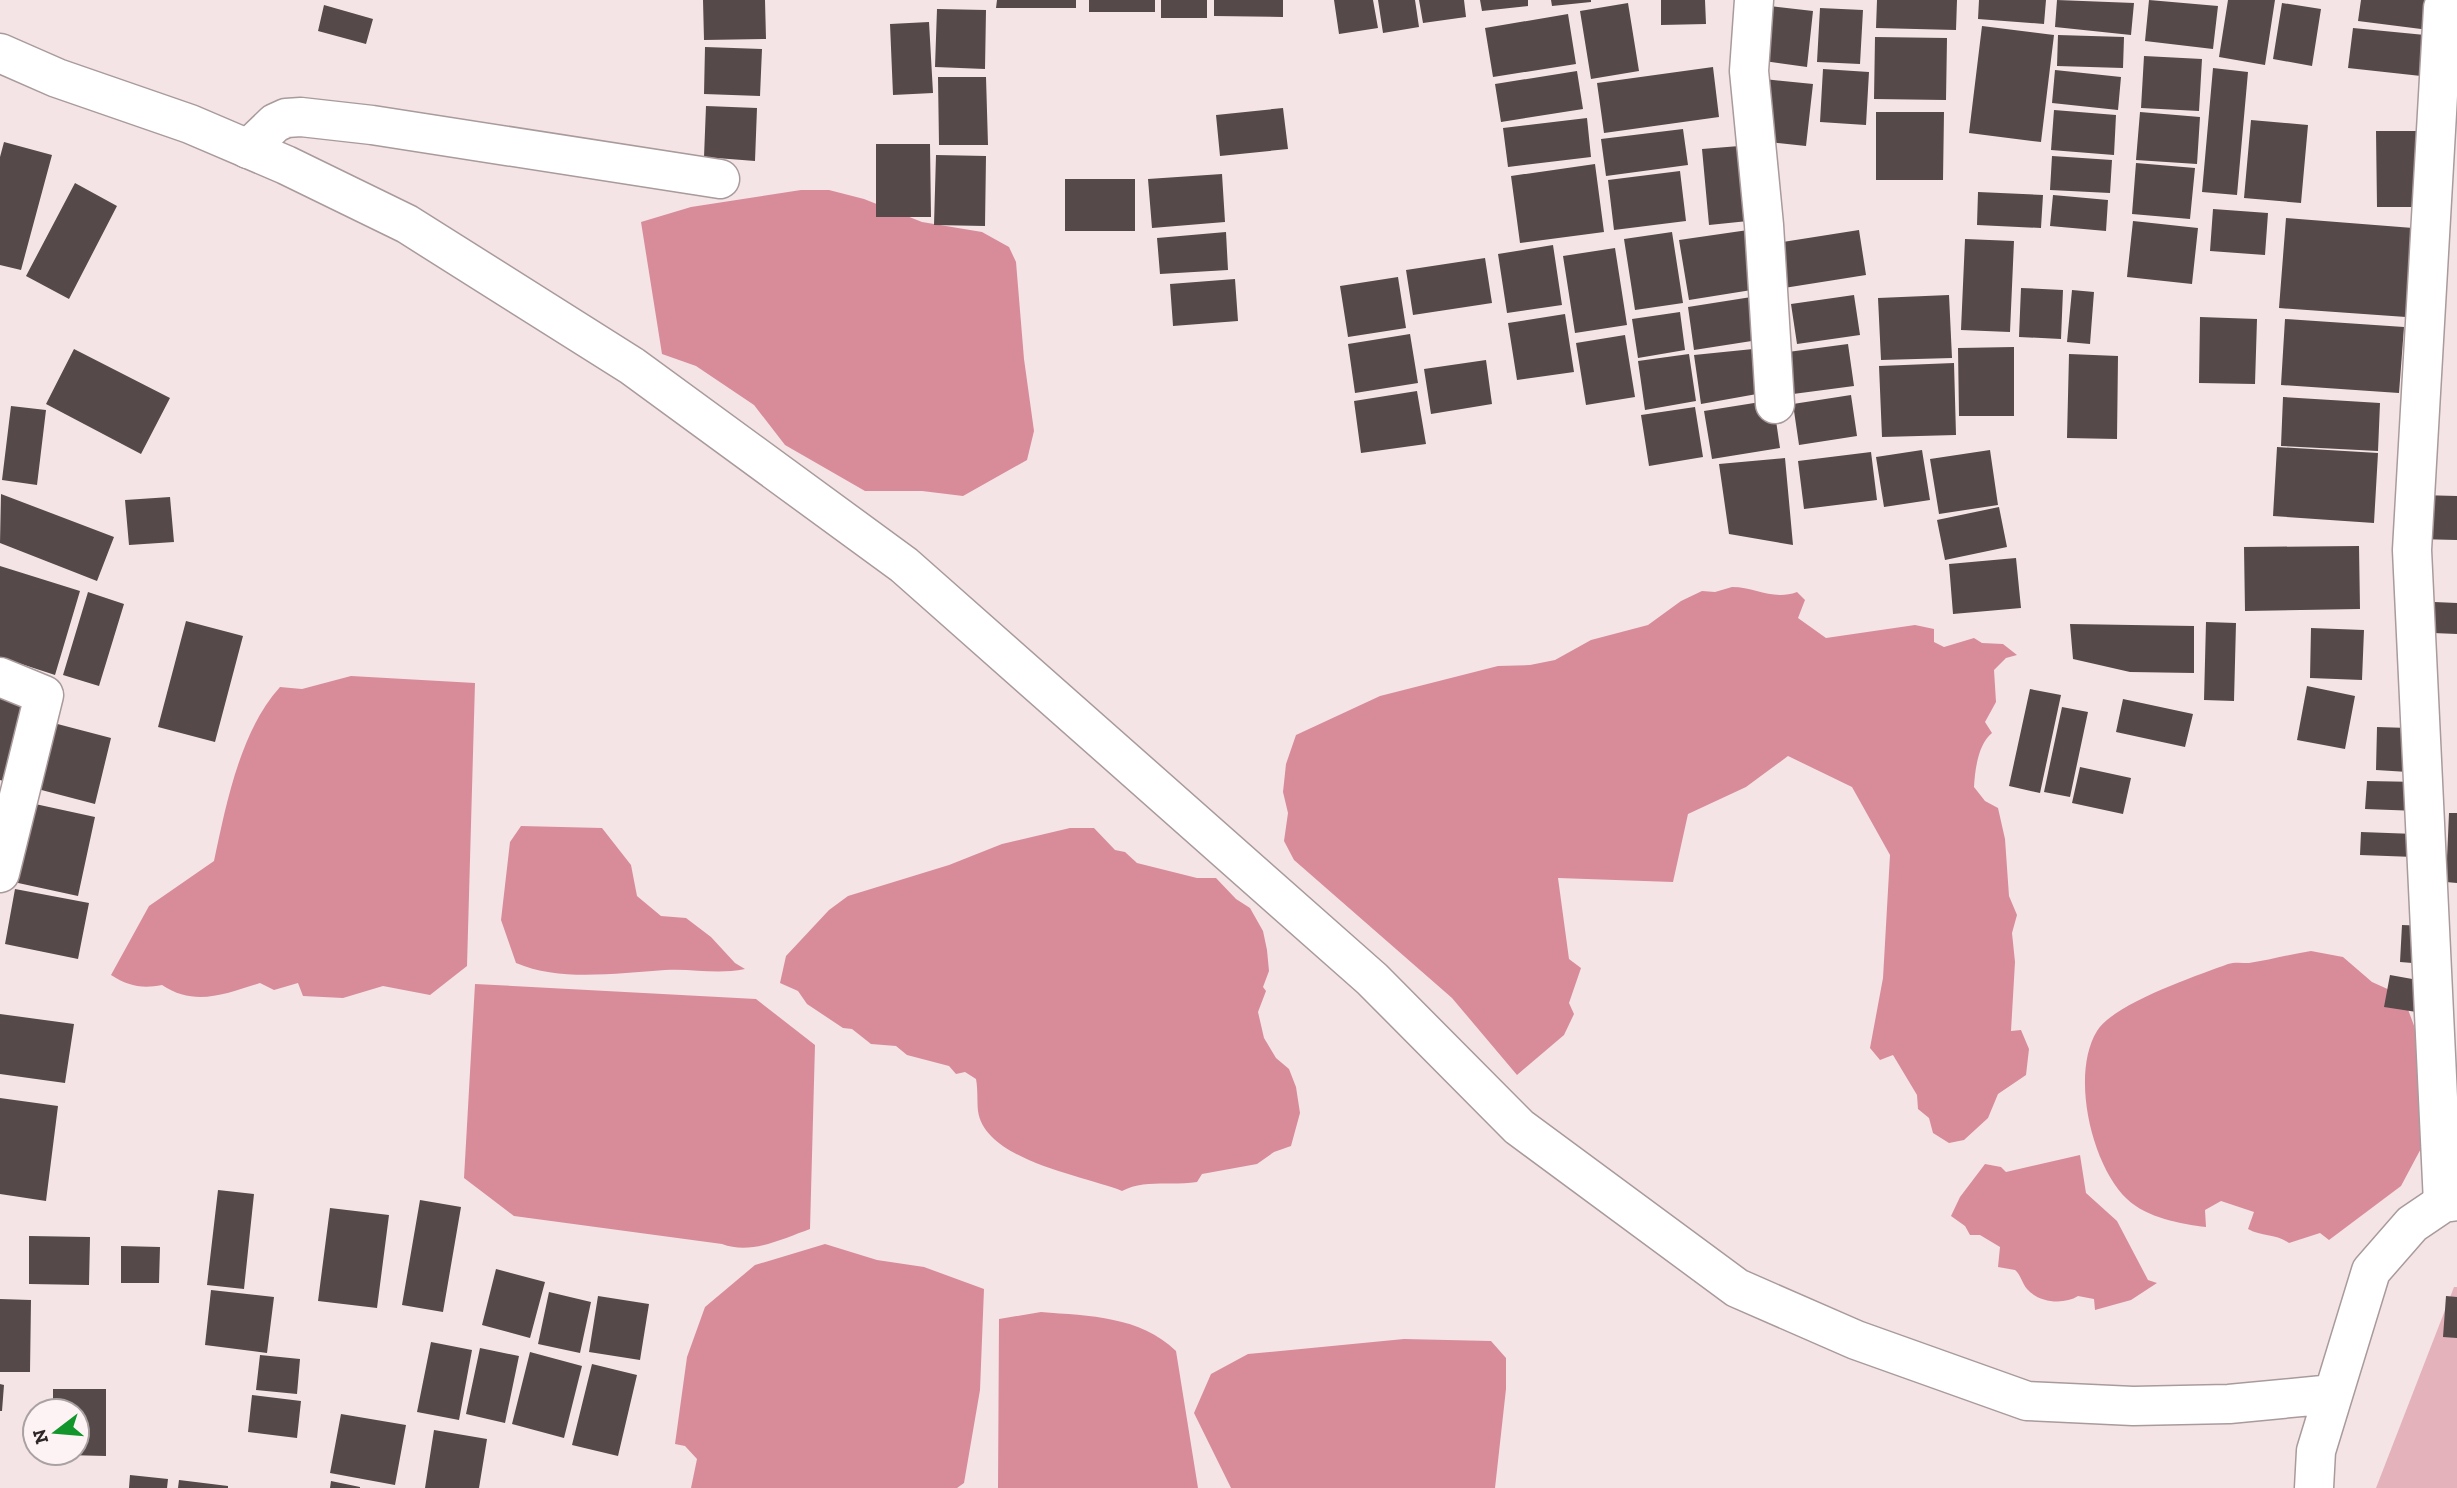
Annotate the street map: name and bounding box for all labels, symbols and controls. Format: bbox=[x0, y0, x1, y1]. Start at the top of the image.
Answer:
north arrow bbox=[21, 1397, 91, 1467]
text: N bbox=[27, 1426, 53, 1447]

